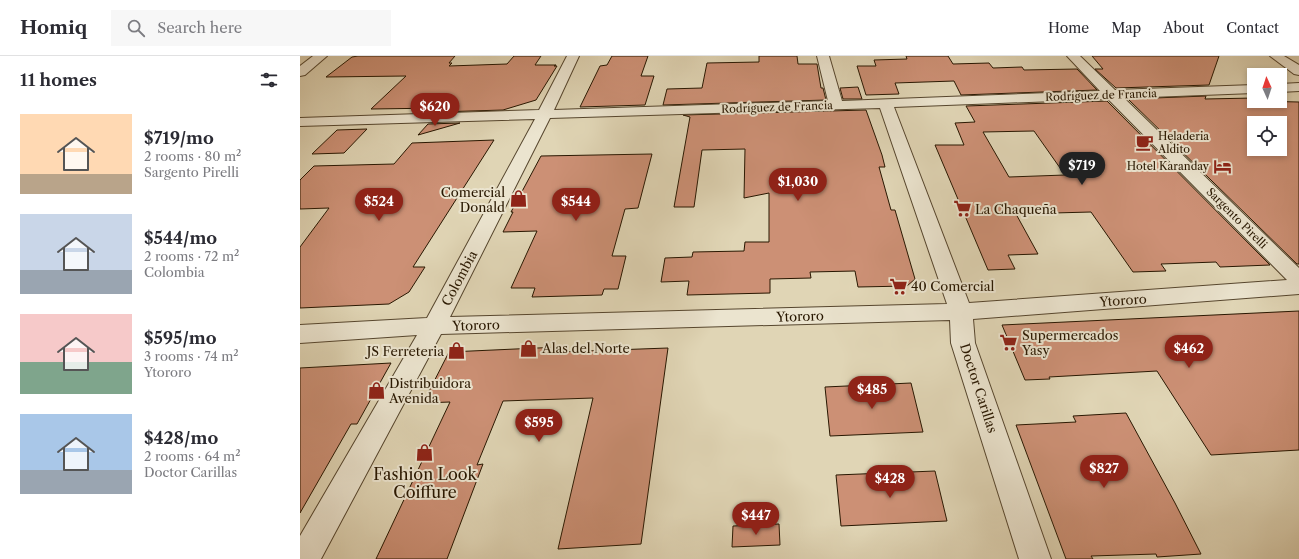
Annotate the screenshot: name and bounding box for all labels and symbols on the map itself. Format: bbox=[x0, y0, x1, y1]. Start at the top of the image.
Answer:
north arrow bbox=[1247, 68, 1287, 108]
street label: Rodríguez de Francia bbox=[1045, 86, 1157, 104]
pin: $620 bbox=[411, 93, 459, 127]
street label: Rodríguez de Francia bbox=[721, 98, 833, 116]
place label: Heladeria Aldito bbox=[1157, 129, 1209, 156]
cafe icon: Heladeria Aldito bbox=[1135, 132, 1155, 152]
pin: $719 bbox=[1058, 152, 1106, 186]
hotel icon: Hotel Karanday bbox=[1212, 156, 1232, 176]
place label: Hotel Karanday bbox=[1127, 159, 1210, 173]
pin: $1,030 bbox=[765, 168, 831, 202]
place label: Comercial Donald bbox=[441, 184, 505, 215]
street label: Sargento Pirelli bbox=[1204, 185, 1271, 252]
pin: $524 bbox=[355, 188, 403, 222]
pin: $544 bbox=[552, 188, 600, 222]
shop icon: Comercial Donald bbox=[508, 189, 528, 209]
supermarket icon: La Chaqueña bbox=[952, 199, 972, 219]
place label: La Chaqueña bbox=[975, 201, 1057, 217]
street label: Colombia bbox=[438, 247, 480, 309]
supermarket icon: 40 Comercial bbox=[888, 276, 908, 296]
place label: 40 Comercial bbox=[911, 278, 995, 294]
street label: Ytororo bbox=[1098, 290, 1147, 310]
street label: Ytororo bbox=[775, 307, 824, 325]
street label: Ytororo bbox=[451, 316, 500, 334]
place label: Supermercados Yasy bbox=[1021, 327, 1119, 358]
supermarket icon: Supermercados Yasy bbox=[999, 332, 1019, 352]
pin: $462 bbox=[1165, 335, 1213, 369]
shop icon: Alas del Norte bbox=[519, 338, 539, 358]
place label: Alas del Norte bbox=[541, 340, 630, 356]
shop icon: JS Ferreteria bbox=[447, 341, 467, 361]
street label: Doctor Carillas bbox=[957, 341, 1001, 435]
place label: JS Ferreteria bbox=[365, 343, 444, 359]
place label: Distribuidora Avenida bbox=[388, 375, 471, 406]
pin: $485 bbox=[848, 376, 896, 410]
shop icon: Distribuidora Avenida bbox=[366, 380, 386, 400]
pin: $595 bbox=[515, 409, 563, 443]
shop icon: Fashion Look Coiffure bbox=[415, 443, 435, 463]
pin: $827 bbox=[1080, 455, 1128, 489]
place label: Fashion Look Coiffure bbox=[373, 464, 478, 502]
pin: $428 bbox=[866, 465, 914, 499]
pin: $447 bbox=[732, 502, 780, 536]

